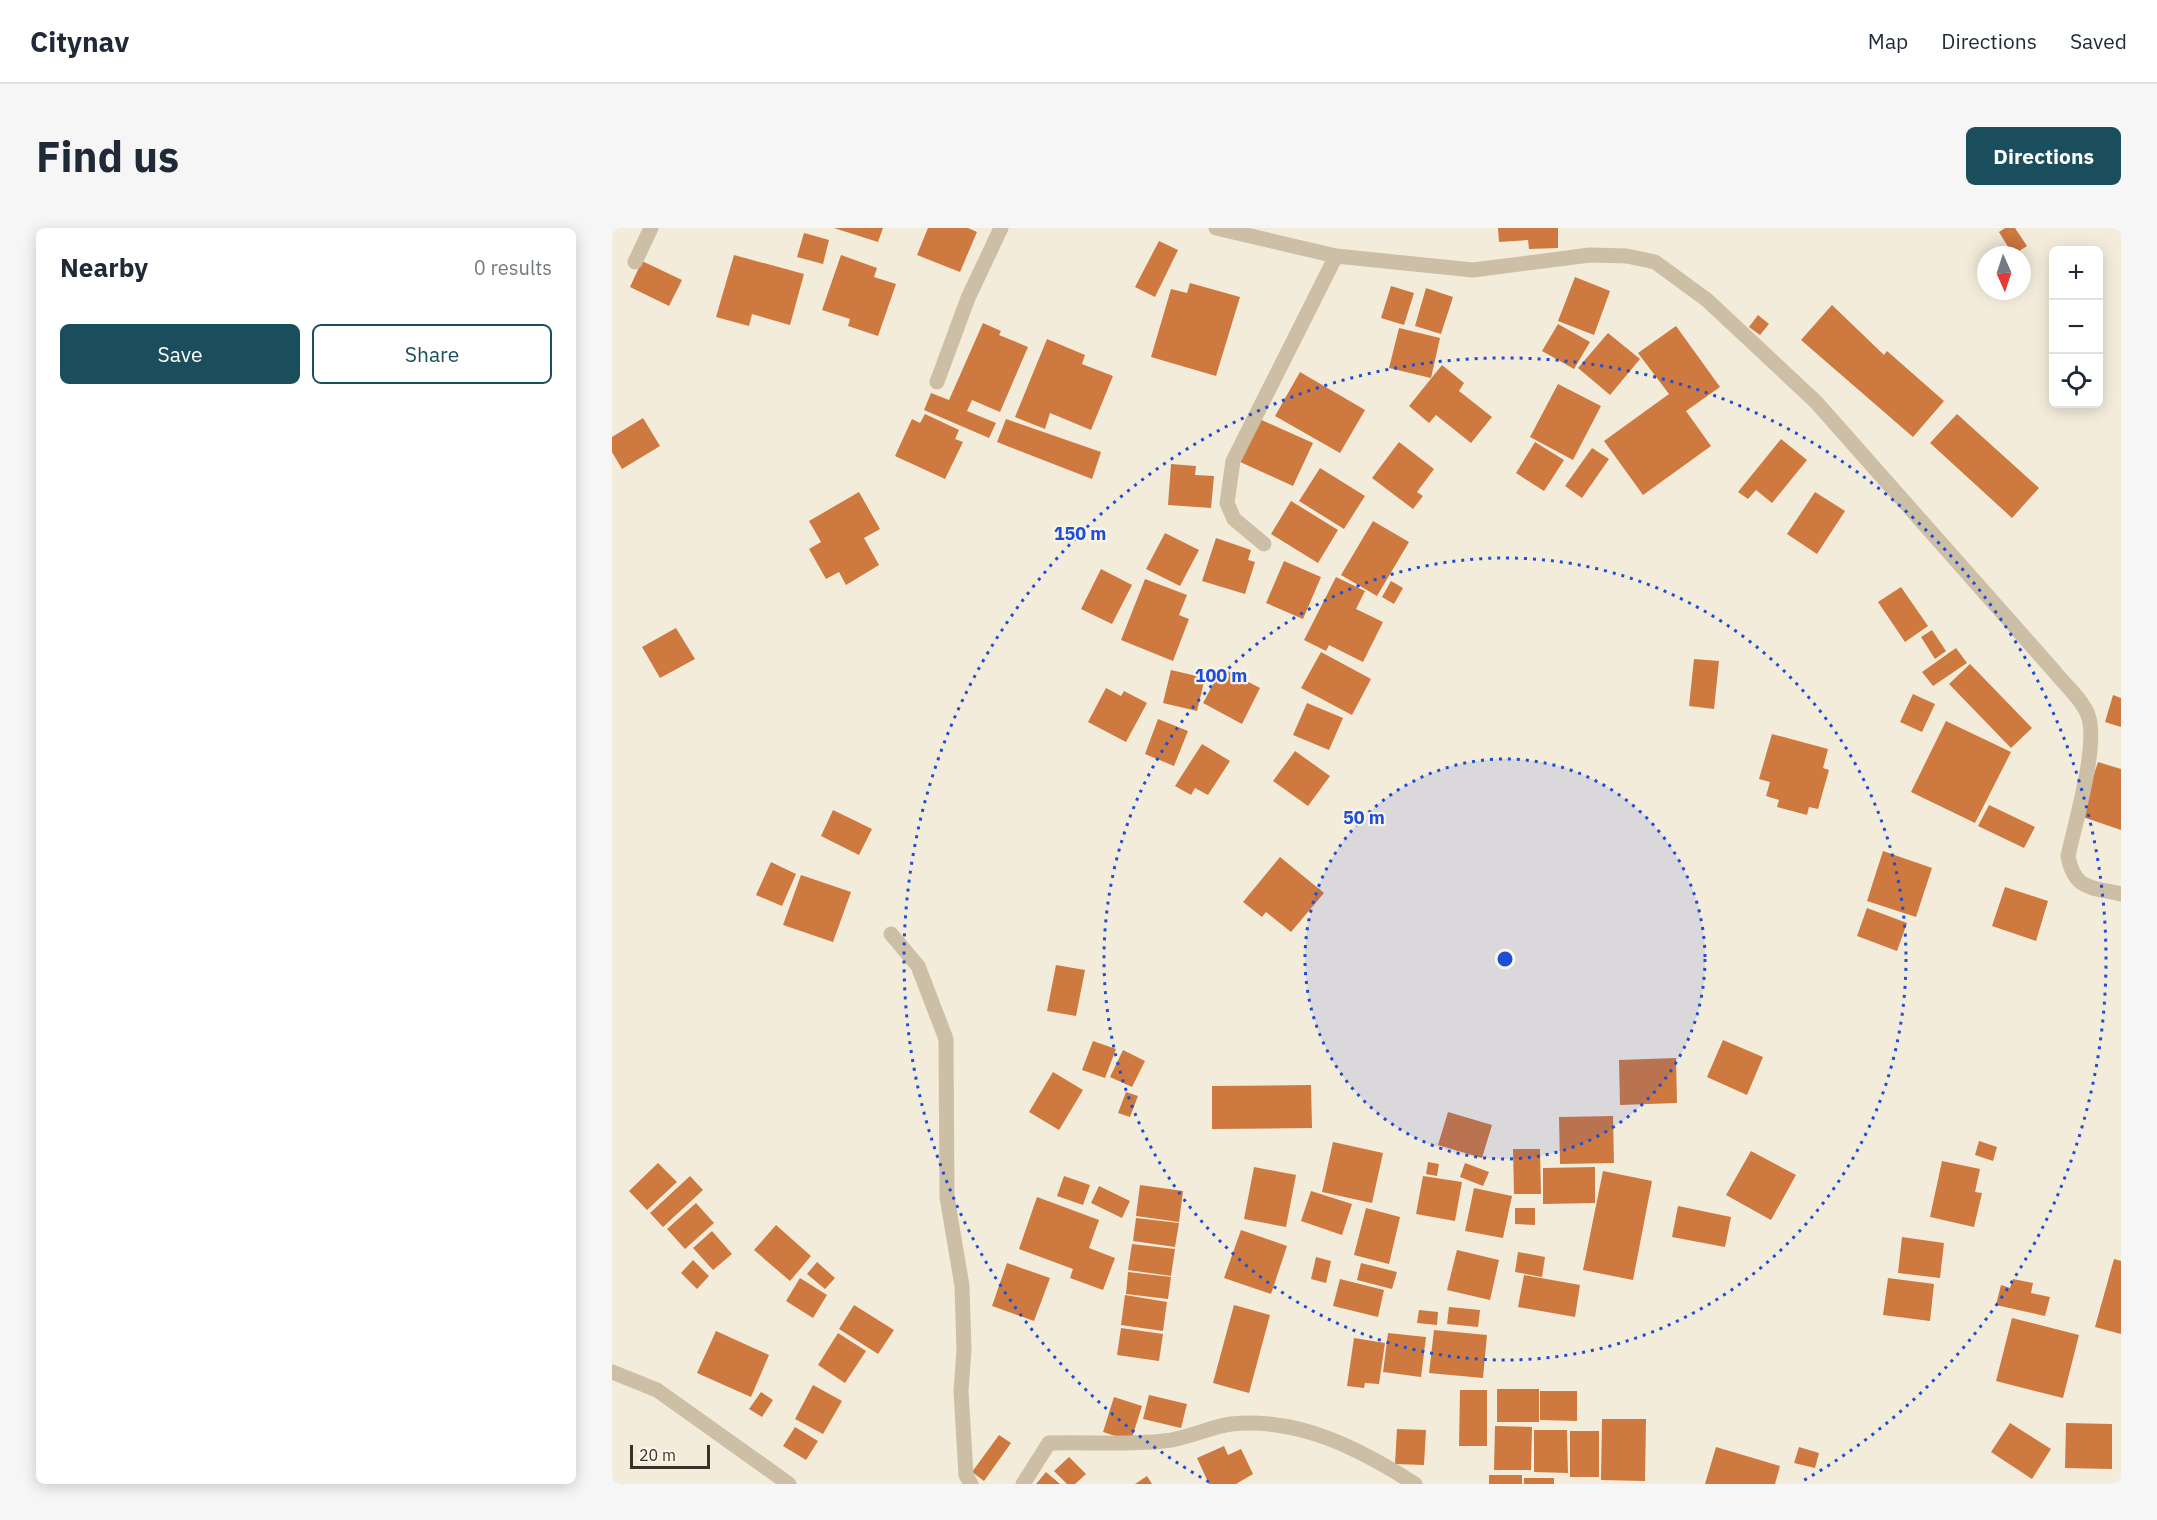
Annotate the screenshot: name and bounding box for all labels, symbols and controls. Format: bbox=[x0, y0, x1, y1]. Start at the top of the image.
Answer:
text: Citynav bbox=[30, 23, 129, 60]
text: Map bbox=[1868, 27, 1908, 55]
text: Directions bbox=[1941, 27, 2037, 55]
text: Saved bbox=[2070, 27, 2127, 55]
button: Directions bbox=[1966, 127, 2121, 185]
text: Find us bbox=[36, 129, 179, 184]
north arrow bbox=[1977, 246, 2031, 300]
map controls bbox=[2049, 246, 2103, 408]
button: + bbox=[2049, 246, 2103, 300]
text: Nearby bbox=[60, 250, 148, 284]
text: 0 results bbox=[474, 254, 552, 281]
button: − bbox=[2049, 300, 2103, 354]
button: Save bbox=[60, 324, 300, 384]
button: Share bbox=[312, 324, 552, 384]
button: locate bbox=[2049, 354, 2103, 408]
text: 150 m bbox=[1054, 522, 1106, 545]
text: 100 m bbox=[1195, 664, 1247, 687]
text: 50 m bbox=[1343, 806, 1385, 829]
centre of rings bbox=[1495, 949, 1515, 969]
scale bar bbox=[630, 1442, 710, 1470]
text: 20 m bbox=[639, 1445, 676, 1465]

